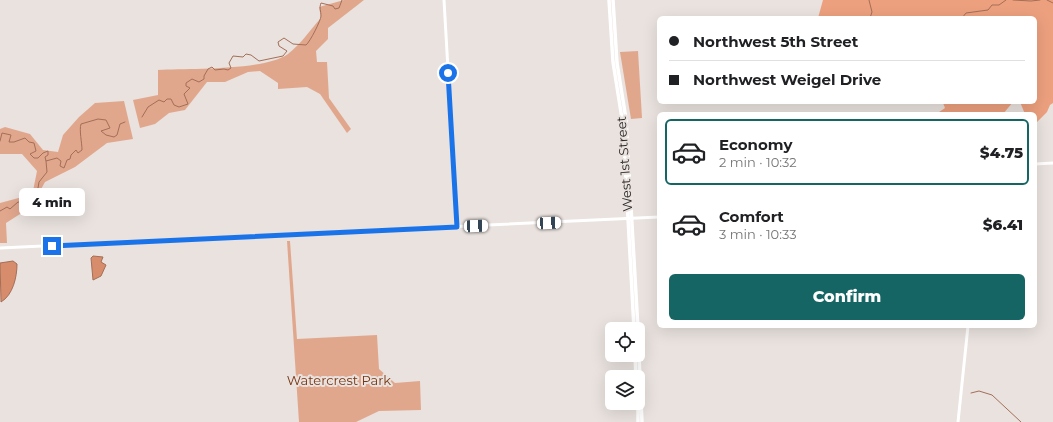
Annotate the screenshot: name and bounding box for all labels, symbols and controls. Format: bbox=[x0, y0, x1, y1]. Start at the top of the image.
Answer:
text: Northwest 5th Street bbox=[693, 32, 858, 51]
route start bbox=[439, 64, 457, 82]
text: Northwest Weigel Drive bbox=[693, 70, 881, 89]
street label: West 1st Street bbox=[613, 116, 635, 212]
icon: car bbox=[671, 134, 707, 170]
text: Economy bbox=[719, 135, 792, 154]
text: $4.75 bbox=[980, 143, 1023, 162]
text: 2 min · 10:32 bbox=[719, 154, 797, 170]
callout: 4 min bbox=[19, 188, 85, 216]
text: 4 min bbox=[32, 194, 72, 210]
icon: car bbox=[671, 206, 707, 242]
text: Comfort bbox=[719, 207, 784, 226]
text: $6.41 bbox=[983, 215, 1023, 234]
car bbox=[537, 216, 561, 230]
car bbox=[464, 220, 488, 232]
text: 3 min · 10:33 bbox=[719, 226, 797, 242]
route end bbox=[43, 237, 61, 255]
button: Confirm bbox=[669, 274, 1025, 320]
map controls bbox=[605, 322, 645, 410]
button: locate bbox=[605, 322, 645, 362]
button: layers bbox=[605, 370, 645, 410]
park label: Watercrest Park bbox=[287, 372, 391, 388]

